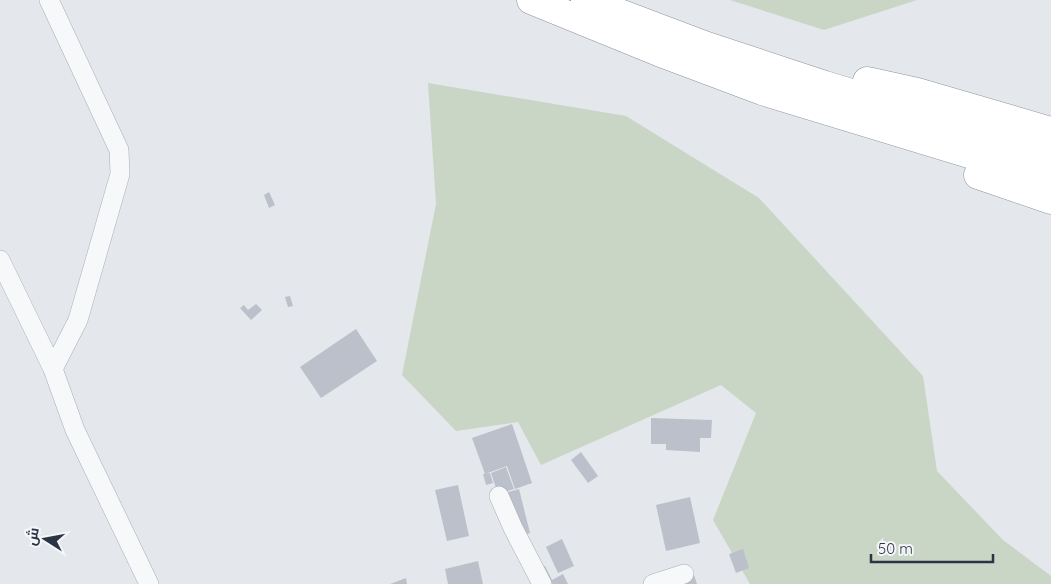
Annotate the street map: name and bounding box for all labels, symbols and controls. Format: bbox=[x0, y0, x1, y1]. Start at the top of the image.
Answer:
north arrow bbox=[20, 514, 70, 564]
text: ش bbox=[22, 526, 43, 547]
scale bar bbox=[871, 532, 994, 564]
text: 50 m bbox=[878, 539, 913, 558]

